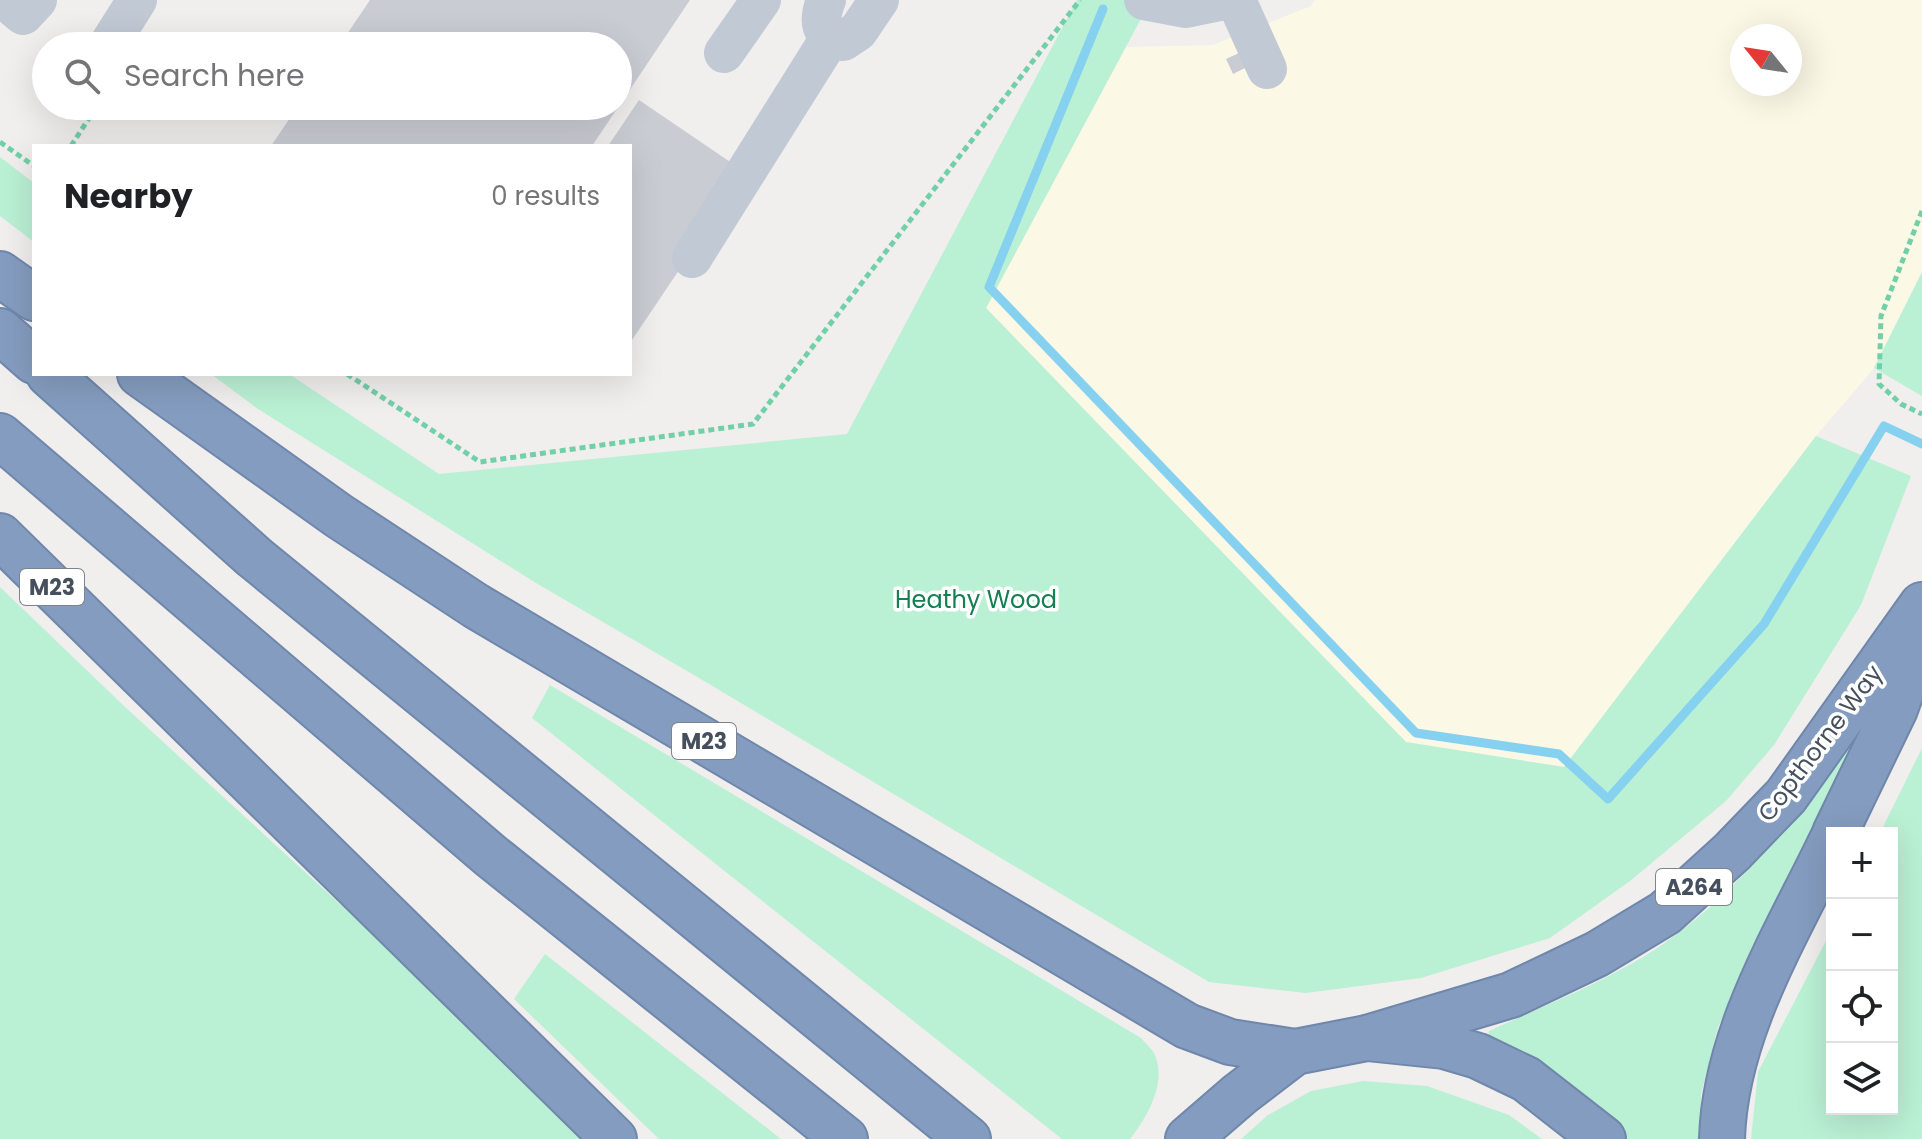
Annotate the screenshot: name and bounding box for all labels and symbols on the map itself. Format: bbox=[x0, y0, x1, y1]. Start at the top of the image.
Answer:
north arrow bbox=[1730, 24, 1802, 96]
road number: M23 bbox=[20, 569, 84, 605]
park label: Heathy Wood bbox=[895, 583, 1057, 616]
street label: Copthorne Way bbox=[1750, 657, 1890, 828]
road number: M23 bbox=[672, 723, 736, 759]
road number: A264 bbox=[1656, 869, 1732, 905]

